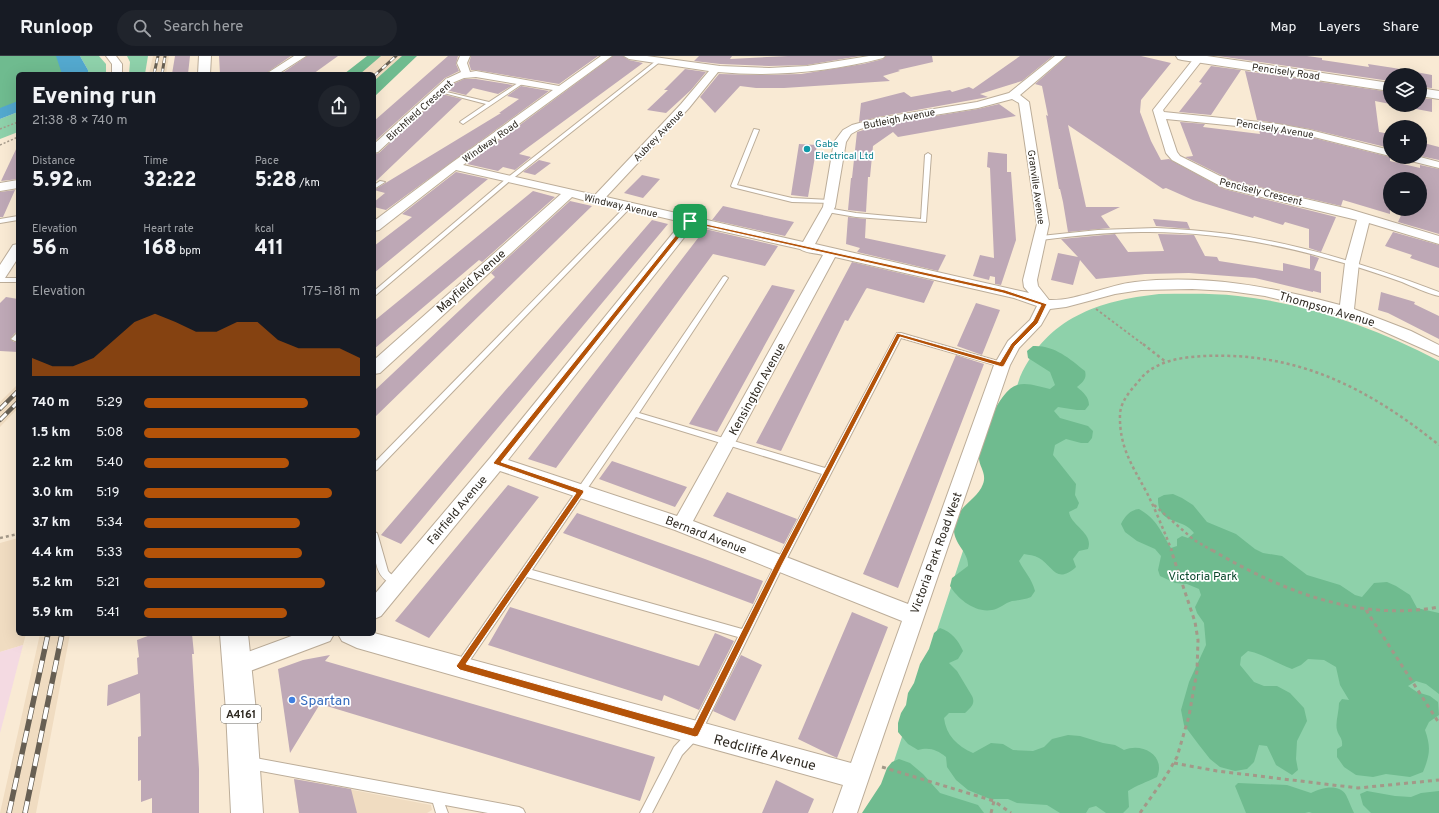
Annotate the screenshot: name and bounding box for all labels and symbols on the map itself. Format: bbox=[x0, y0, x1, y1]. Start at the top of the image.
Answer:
street label: Pencisely Road bbox=[1251, 61, 1321, 84]
street label: Birchfield Crescent bbox=[384, 78, 456, 144]
street label: Butleigh Avenue bbox=[862, 106, 936, 133]
street label: Aubrey Avenue bbox=[631, 107, 687, 165]
street label: Pencisely Avenue bbox=[1235, 117, 1315, 142]
street label: Windway Road bbox=[460, 118, 521, 166]
place label: Gabe Electrical Ltd bbox=[815, 138, 874, 163]
marker: Gabe Electrical Ltd bbox=[802, 144, 812, 154]
street label: Granville Avenue bbox=[1024, 149, 1047, 225]
street label: Pencisely Crescent bbox=[1218, 176, 1304, 209]
street label: Windway Avenue bbox=[583, 192, 659, 221]
pin bbox=[673, 204, 707, 238]
street label: Mayfield Avenue bbox=[434, 246, 510, 317]
street label: Thompson Avenue bbox=[1277, 289, 1376, 331]
street label: Kensington Avenue bbox=[726, 340, 790, 439]
street label: Fairfield Avenue bbox=[424, 473, 491, 549]
street label: Victoria Park Road West bbox=[907, 490, 966, 617]
street label: Bernard Avenue bbox=[663, 513, 749, 559]
park label: Victoria Park bbox=[1168, 569, 1238, 585]
place label: Spartan bbox=[300, 693, 350, 710]
marker: Spartan bbox=[287, 695, 297, 705]
road number: A4161 bbox=[221, 705, 261, 723]
street label: Redcliffe Avenue bbox=[712, 732, 818, 775]

